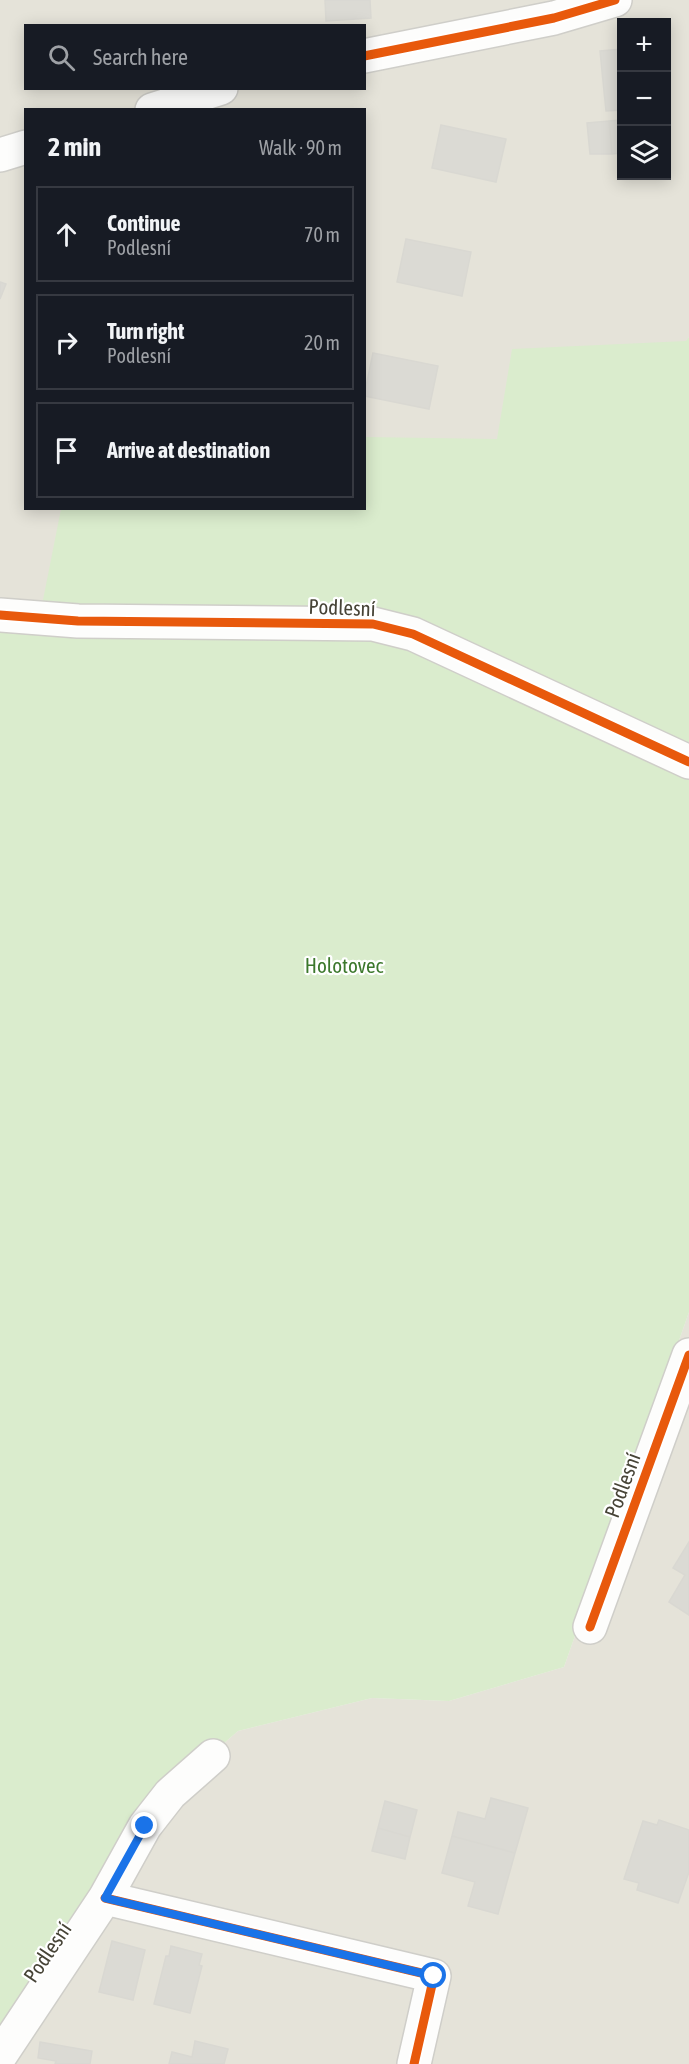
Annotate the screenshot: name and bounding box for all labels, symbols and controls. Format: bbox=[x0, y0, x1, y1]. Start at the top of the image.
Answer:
map controls bbox=[617, 18, 671, 180]
button: + bbox=[617, 18, 671, 72]
search box bbox=[24, 24, 366, 90]
icon: search bbox=[45, 41, 78, 74]
text: Search here bbox=[93, 44, 188, 70]
button: − bbox=[617, 72, 671, 126]
button: layers bbox=[617, 126, 671, 180]
text: 2 min bbox=[48, 132, 101, 162]
text: Walk · 90 m bbox=[259, 136, 342, 159]
text: Continue bbox=[107, 210, 181, 236]
icon: ahead bbox=[50, 218, 83, 251]
text: 70 m bbox=[304, 223, 340, 246]
text: Podlesní bbox=[107, 236, 171, 259]
text: Turn right bbox=[107, 318, 184, 344]
icon: right bbox=[50, 326, 83, 359]
text: 20 m bbox=[304, 331, 340, 354]
text: Podlesní bbox=[107, 344, 171, 367]
icon: arrive bbox=[50, 434, 83, 467]
text: Arrive at destination bbox=[107, 437, 270, 463]
street label: Podlesní bbox=[308, 594, 376, 620]
park label: Holotovec bbox=[305, 953, 383, 977]
street label: Podlesní bbox=[599, 1449, 645, 1521]
route end bbox=[131, 1812, 157, 1838]
street label: Podlesní bbox=[18, 1917, 76, 1987]
route start bbox=[420, 1962, 446, 1988]

